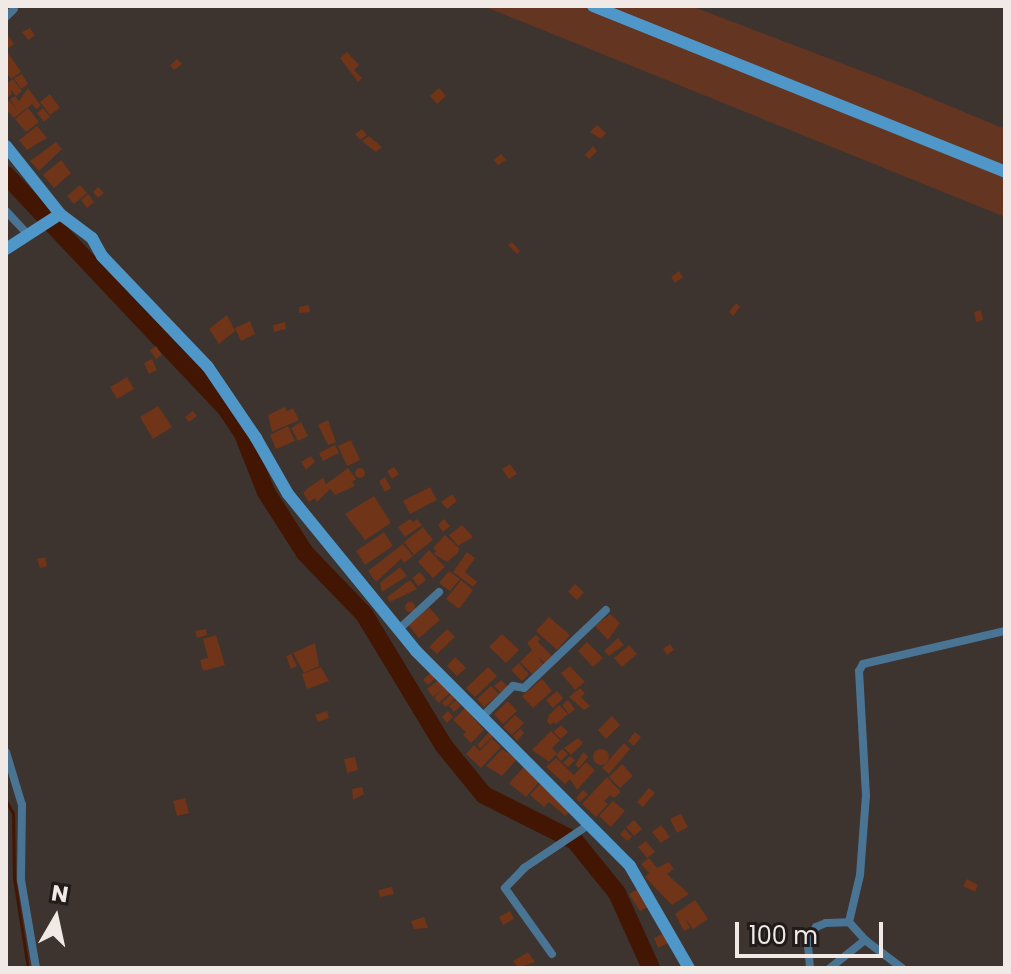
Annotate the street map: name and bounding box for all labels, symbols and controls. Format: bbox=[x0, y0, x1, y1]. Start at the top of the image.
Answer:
text: N bbox=[49, 877, 70, 910]
north arrow bbox=[16, 878, 96, 958]
scale bar bbox=[739, 906, 887, 956]
text: 100 m bbox=[749, 919, 818, 952]

